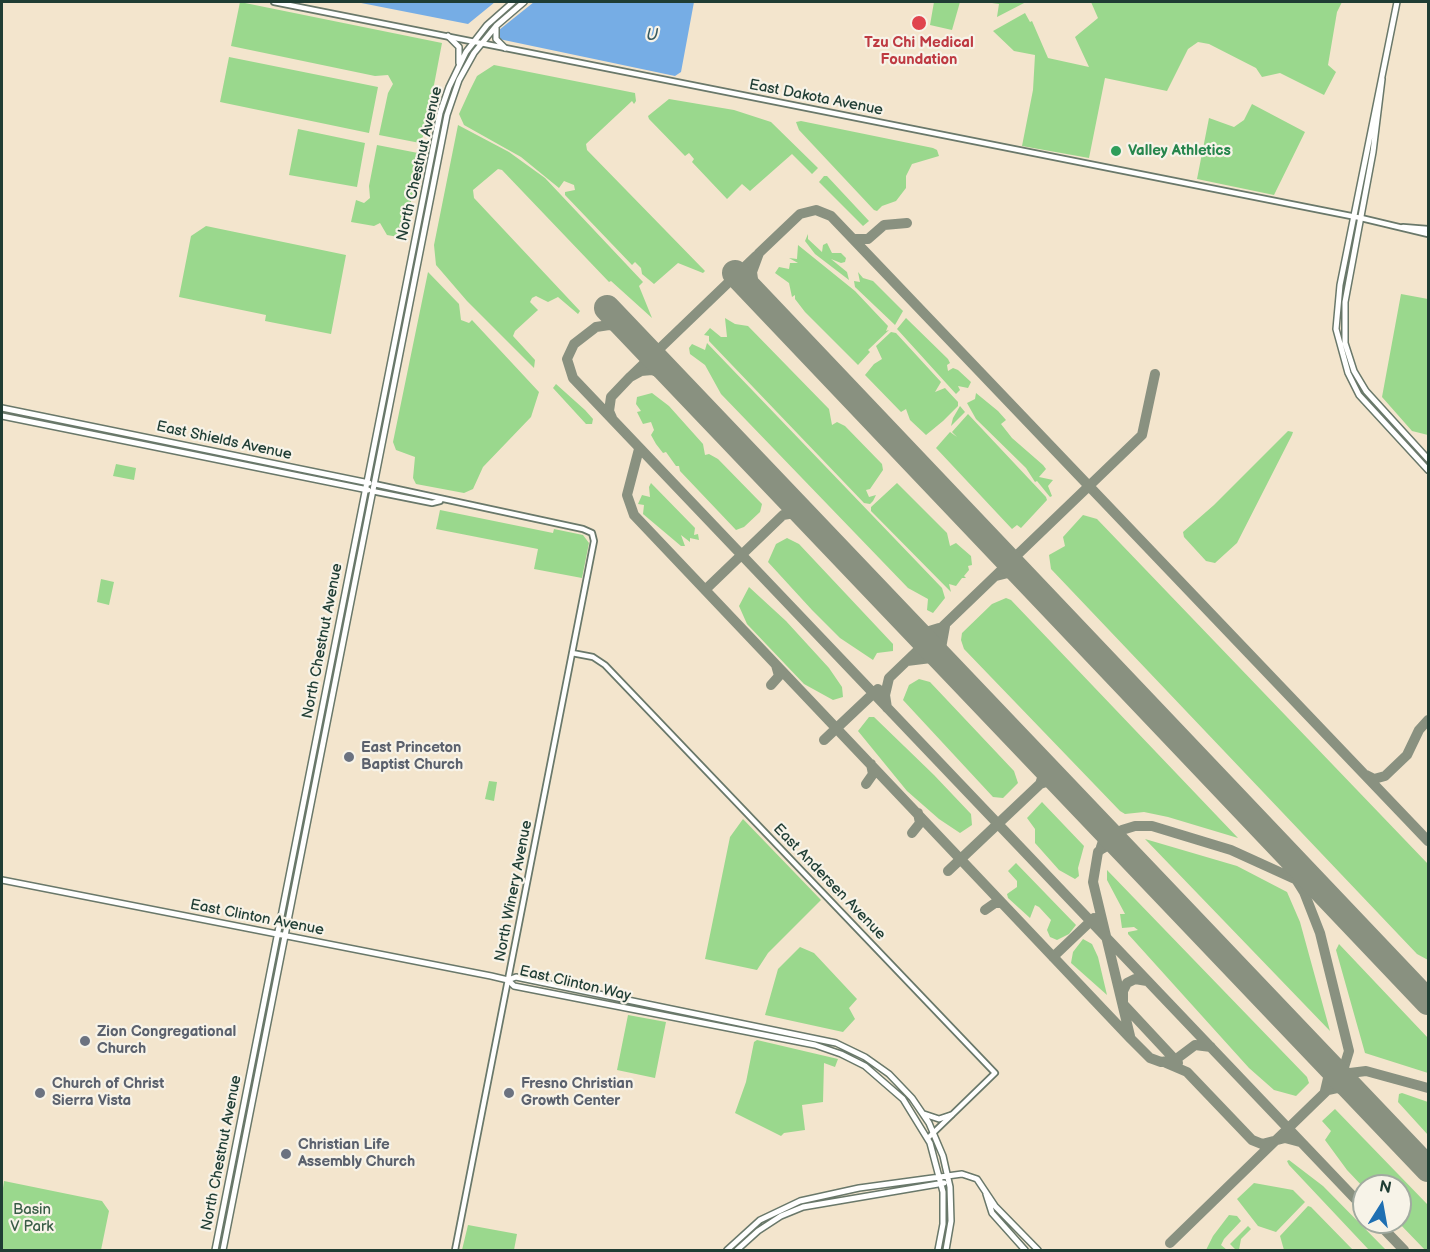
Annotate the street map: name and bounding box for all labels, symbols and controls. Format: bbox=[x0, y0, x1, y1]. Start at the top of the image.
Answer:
marker: Tzu Chi Medical Foundation bbox=[910, 14, 928, 32]
water label: U bbox=[646, 26, 658, 46]
place label: Tzu Chi Medical Foundation bbox=[864, 34, 974, 69]
street label: East Dakota Avenue bbox=[747, 76, 885, 120]
street label: North Chestnut Avenue bbox=[393, 85, 447, 243]
place label: Valley Athletics bbox=[1128, 142, 1231, 160]
marker: Valley Athletics bbox=[1109, 144, 1123, 158]
street label: East Shields Avenue bbox=[155, 418, 293, 464]
street label: North Chestnut Avenue bbox=[299, 562, 347, 720]
place label: East Princeton Baptist Church bbox=[361, 739, 463, 774]
marker: East Princeton Baptist Church bbox=[342, 750, 356, 764]
street label: North Winery Avenue bbox=[491, 819, 537, 963]
street label: East Andersen Avenue bbox=[769, 820, 889, 944]
street label: East Clinton Avenue bbox=[189, 896, 325, 940]
street label: East Clinton Way bbox=[518, 962, 632, 1006]
place label: Zion Congregational Church bbox=[97, 1023, 236, 1058]
marker: Zion Congregational Church bbox=[78, 1034, 92, 1048]
street label: North Chestnut Avenue bbox=[198, 1074, 246, 1232]
place label: Church of Christ Sierra Vista bbox=[52, 1075, 164, 1110]
place label: Fresno Christian Growth Center bbox=[521, 1075, 633, 1110]
marker: Church of Christ Sierra Vista bbox=[33, 1086, 47, 1100]
marker: Fresno Christian Growth Center bbox=[502, 1086, 516, 1100]
place label: Christian Life Assembly Church bbox=[298, 1136, 415, 1171]
marker: Christian Life Assembly Church bbox=[279, 1147, 293, 1161]
north arrow bbox=[1352, 1174, 1412, 1234]
text: N bbox=[1377, 1177, 1393, 1198]
park label: Basin V Park bbox=[10, 1201, 54, 1236]

